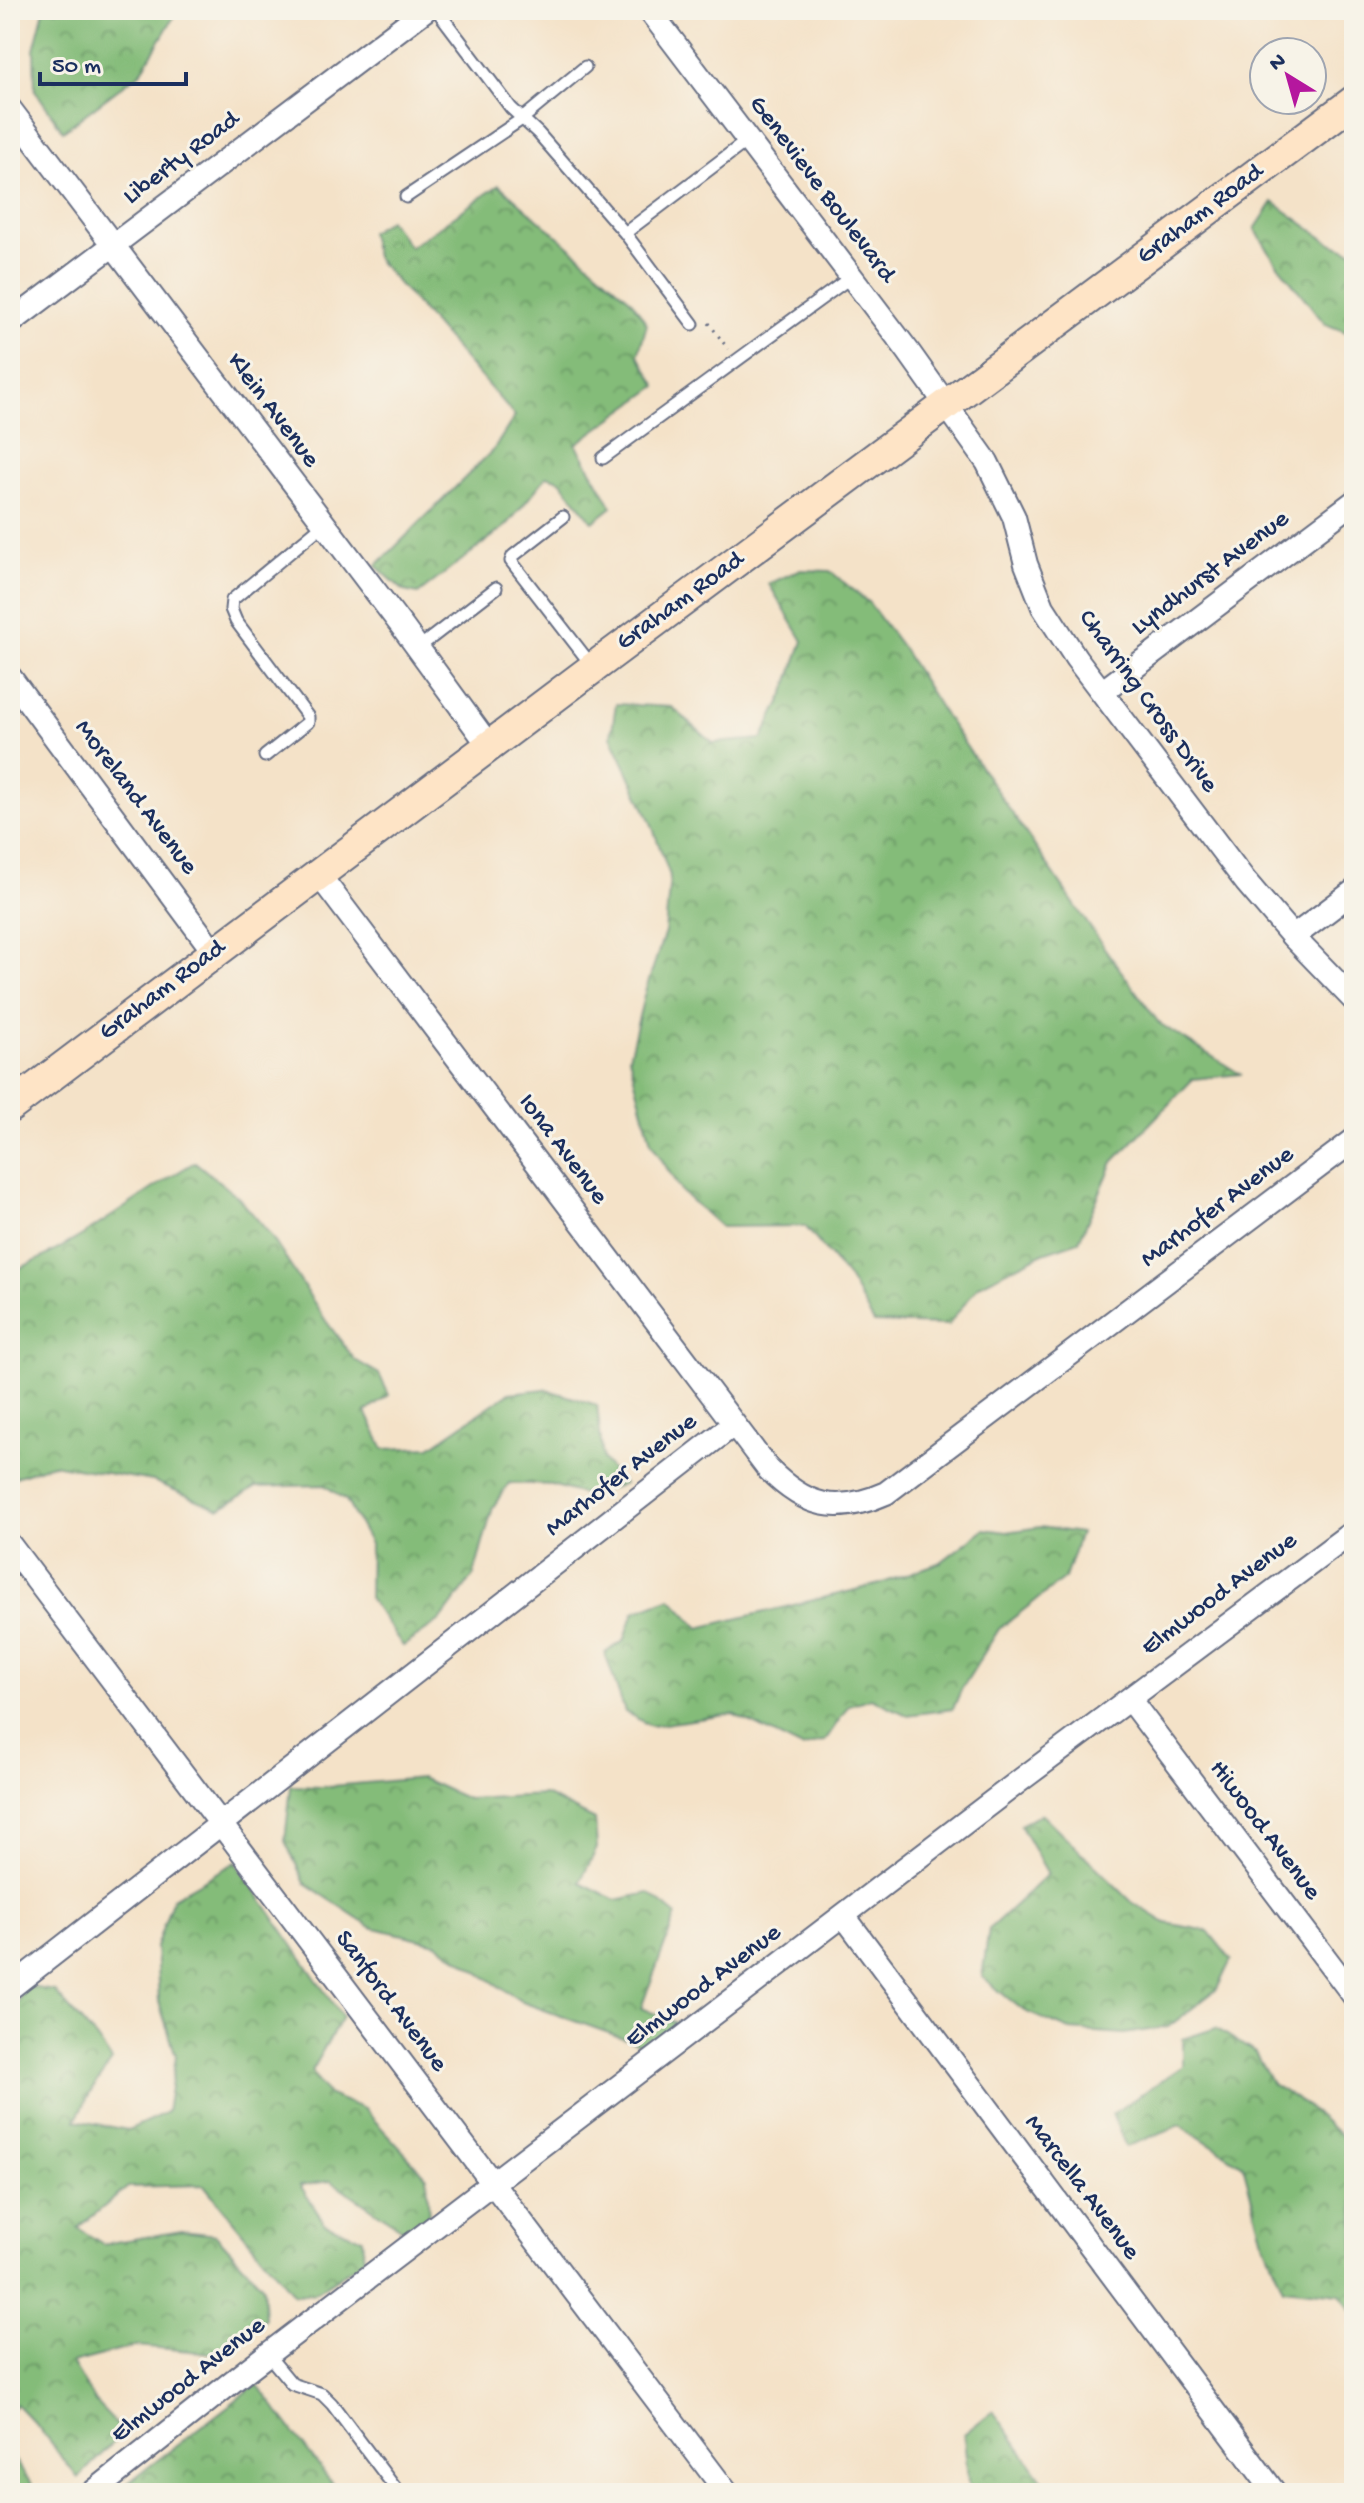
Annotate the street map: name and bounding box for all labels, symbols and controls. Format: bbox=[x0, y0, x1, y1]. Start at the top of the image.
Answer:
scale bar bbox=[40, 36, 186, 86]
north arrow bbox=[1248, 36, 1328, 116]
text: N bbox=[1265, 49, 1292, 78]
text: 50 m bbox=[52, 53, 101, 82]
street label: Genevieve Boulevard bbox=[741, 91, 902, 291]
street label: Liberty Road bbox=[118, 104, 248, 213]
street label: Graham Road bbox=[1132, 156, 1272, 272]
street label: Klein Avenue bbox=[219, 347, 326, 475]
street label: Lyndhurst Avenue bbox=[1126, 504, 1297, 643]
street label: Graham Road bbox=[611, 544, 752, 659]
street label: Charring Cross Drive bbox=[1070, 604, 1224, 800]
street label: Moreland Avenue bbox=[67, 714, 204, 882]
street label: Graham Road bbox=[94, 932, 234, 1048]
street label: Iona Avenue bbox=[510, 1088, 614, 1212]
street label: Marhofer Avenue bbox=[1135, 1140, 1301, 1276]
street label: Marhofer Avenue bbox=[540, 1407, 705, 1545]
street label: Elmwood Avenue bbox=[1136, 1526, 1305, 1664]
street label: Hiwood Avenue bbox=[1201, 1755, 1327, 1908]
street label: Elmwood Avenue bbox=[620, 1918, 789, 2056]
street label: Sanford Avenue bbox=[327, 1925, 454, 2079]
street label: Marcella Avenue bbox=[1016, 2109, 1146, 2267]
street label: Elmwood Avenue bbox=[106, 2311, 273, 2451]

